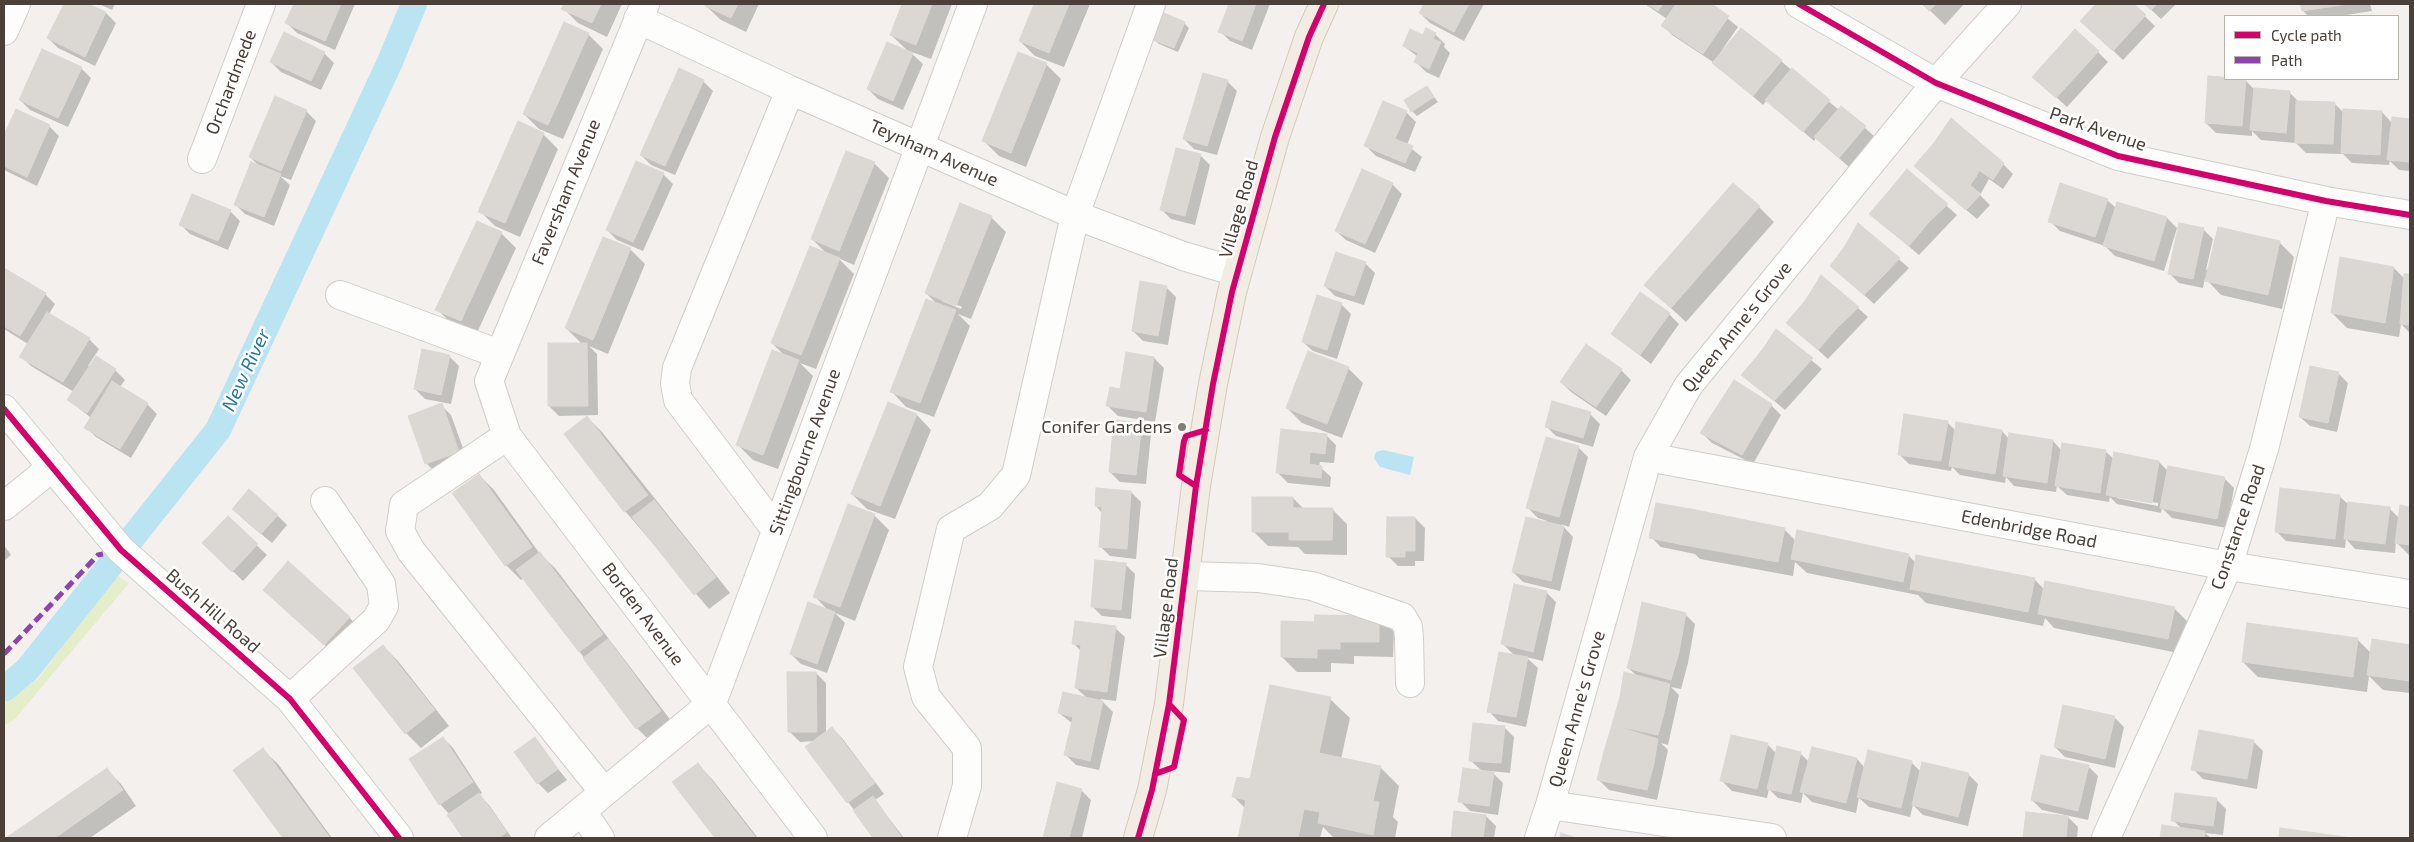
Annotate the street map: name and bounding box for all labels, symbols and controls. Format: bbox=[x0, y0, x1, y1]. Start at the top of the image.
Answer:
legend bbox=[2224, 15, 2399, 80]
street label: Orchardmede bbox=[201, 26, 261, 138]
text: Cycle path bbox=[2271, 26, 2342, 44]
text: Path bbox=[2271, 51, 2302, 69]
street label: Park Avenue bbox=[2047, 102, 2149, 156]
street label: Teynham Avenue bbox=[866, 115, 1002, 191]
street label: Faversham Avenue bbox=[527, 116, 605, 268]
street label: Village Road bbox=[1215, 157, 1263, 261]
street label: Queen Anne's Grove bbox=[1678, 257, 1796, 397]
water label: New River bbox=[217, 325, 275, 415]
street label: Sittingbourne Avenue bbox=[765, 366, 845, 538]
place label: Conifer Gardens bbox=[1041, 416, 1172, 438]
marker: Conifer Gardens bbox=[1176, 421, 1188, 433]
street label: Constance Road bbox=[2206, 462, 2270, 592]
street label: Edenbridge Road bbox=[1959, 505, 2099, 553]
street label: Village Road bbox=[1149, 557, 1183, 659]
street label: Borden Avenue bbox=[597, 558, 689, 670]
street label: Bush Hill Road bbox=[162, 564, 264, 658]
street label: Queen Anne's Grove bbox=[1544, 628, 1610, 790]

